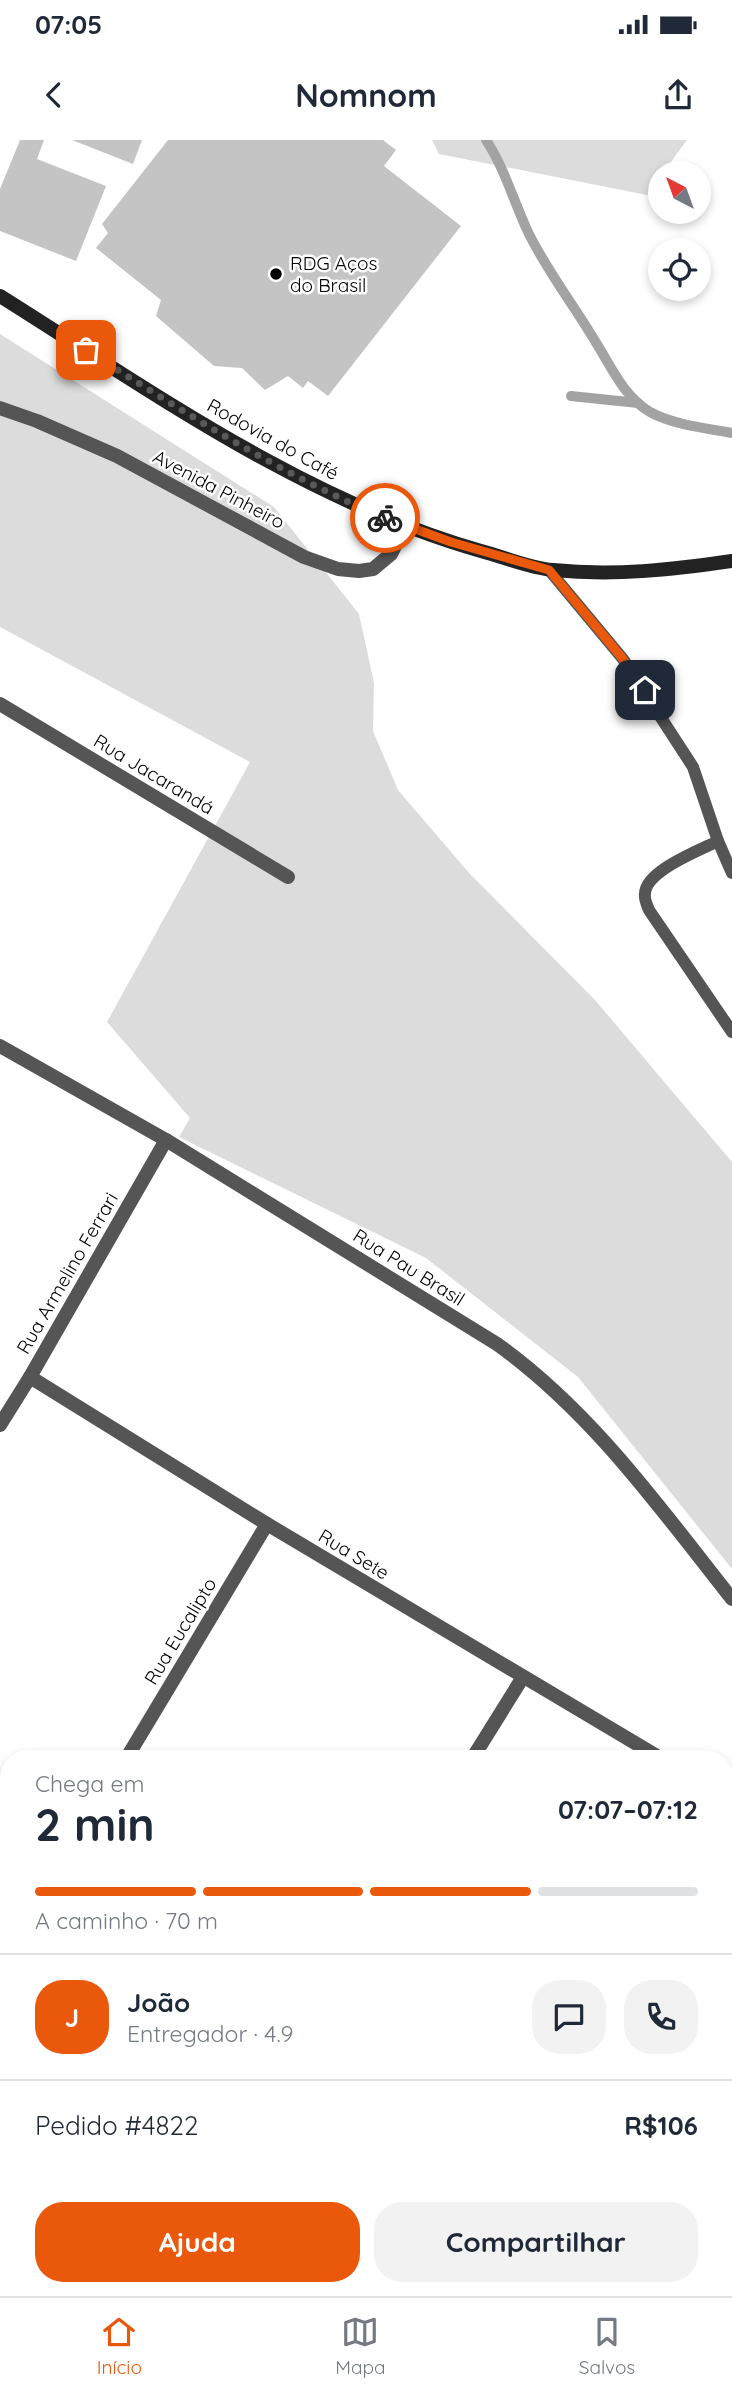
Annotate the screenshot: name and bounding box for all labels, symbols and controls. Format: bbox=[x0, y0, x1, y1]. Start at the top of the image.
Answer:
text: 07:05 bbox=[35, 8, 102, 41]
text: Nomnom bbox=[295, 75, 437, 115]
icon: back bbox=[35, 76, 73, 114]
icon: share bbox=[659, 76, 697, 114]
north arrow bbox=[648, 161, 710, 224]
map controls bbox=[648, 161, 711, 301]
button: locate bbox=[648, 238, 711, 301]
place label: RDG Aços do Brasil bbox=[290, 251, 377, 297]
marker: RDG Aços do Brasil bbox=[268, 266, 284, 282]
pin bbox=[56, 320, 116, 380]
icon: bag bbox=[67, 331, 105, 369]
street label: Rodovia do Café bbox=[203, 393, 343, 485]
street label: Avenida Pinheiro bbox=[149, 444, 289, 534]
courier bbox=[350, 483, 420, 553]
icon: bike bbox=[366, 499, 404, 537]
pin bbox=[615, 660, 675, 720]
icon: home bbox=[626, 671, 664, 709]
street label: Rua Jacarandá bbox=[89, 729, 219, 819]
street label: Rua Armelino Ferrari bbox=[11, 1188, 123, 1358]
street label: Rua Pau Brasil bbox=[349, 1223, 469, 1311]
street label: Rua Sete bbox=[314, 1523, 394, 1585]
street label: Rua Eucalipto bbox=[139, 1573, 221, 1689]
text: Chega em bbox=[35, 1769, 144, 1798]
text: 07:07–07:12 bbox=[558, 1793, 698, 1826]
text: 2 min bbox=[35, 1795, 155, 1853]
text: A caminho · 70 m bbox=[35, 1906, 218, 1935]
button: chat bbox=[532, 1980, 606, 2054]
button: phone bbox=[624, 1980, 698, 2054]
text: João bbox=[127, 1986, 190, 2019]
text: J bbox=[65, 2001, 79, 2034]
text: Entregador · 4.9 bbox=[127, 2019, 293, 2048]
text: Pedido #4822 bbox=[35, 2109, 198, 2142]
text: R$106 bbox=[624, 2109, 698, 2142]
button: Ajuda bbox=[35, 2202, 360, 2282]
button: Compartilhar bbox=[374, 2202, 698, 2282]
tab: Início bbox=[97, 2313, 142, 2379]
tab: Mapa bbox=[335, 2313, 385, 2379]
tab: Salvos bbox=[579, 2313, 635, 2379]

